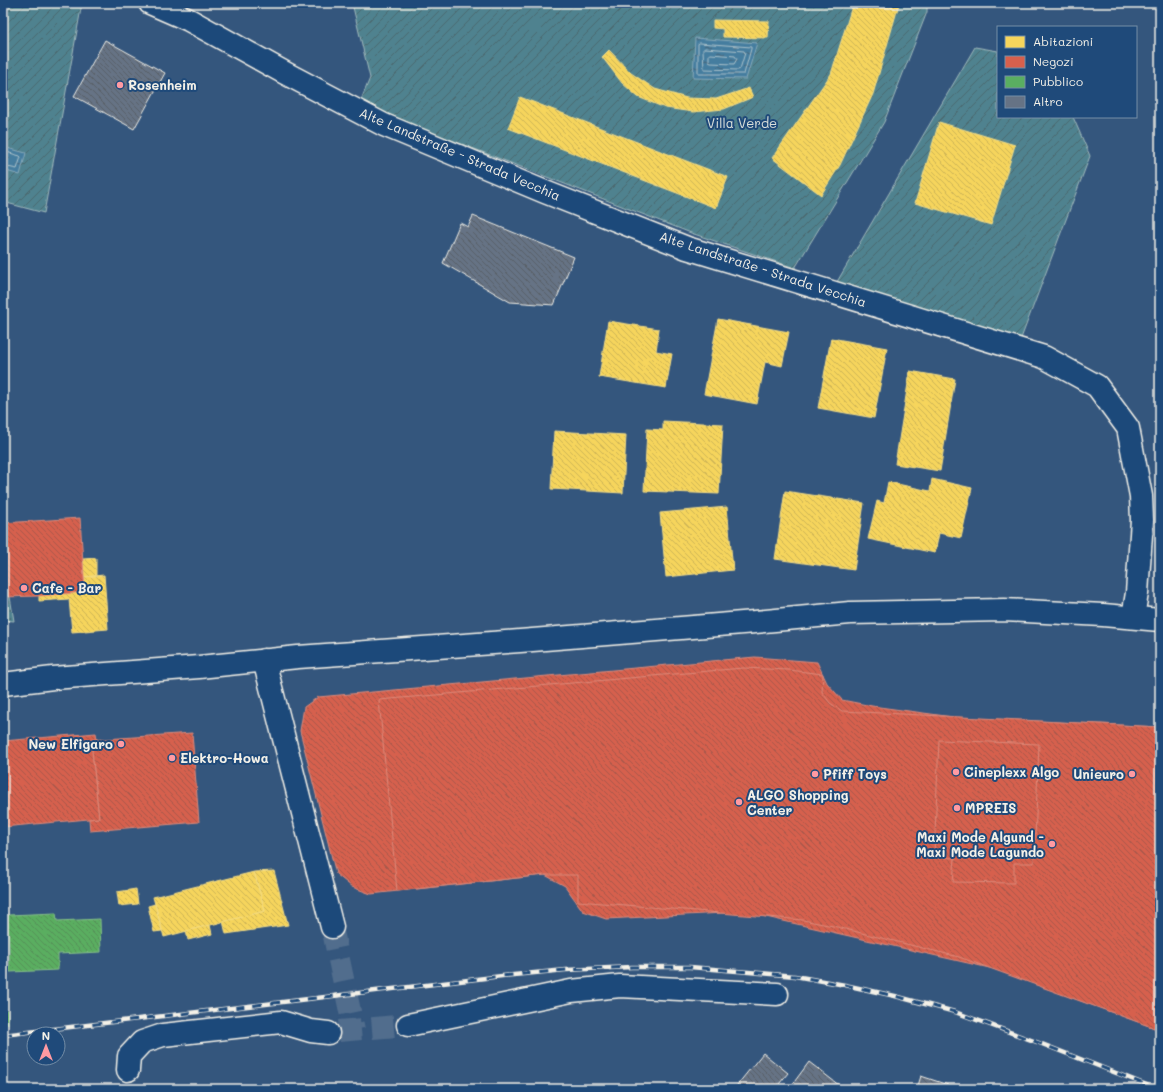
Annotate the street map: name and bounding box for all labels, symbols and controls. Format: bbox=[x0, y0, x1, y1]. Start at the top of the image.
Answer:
legend bbox=[997, 26, 1137, 118]
text: Abitazioni bbox=[1033, 33, 1093, 49]
text: Negozi bbox=[1033, 53, 1074, 69]
text: Pubblico bbox=[1033, 73, 1083, 89]
place label: Rosenheim bbox=[128, 76, 197, 93]
marker: Rosenheim bbox=[115, 80, 125, 90]
text: Altro bbox=[1033, 93, 1063, 109]
street label: Alte Landstraße - Strada Vecchia bbox=[357, 103, 563, 204]
park label: Villa Verde bbox=[707, 114, 777, 131]
street label: Alte Landstraße - Strada Vecchia bbox=[658, 227, 869, 310]
place label: Cafe - Bar bbox=[32, 579, 102, 596]
marker: Cafe - Bar bbox=[19, 583, 29, 593]
place label: New Elfigaro bbox=[29, 735, 113, 752]
marker: New Elfigaro bbox=[116, 739, 126, 749]
place label: Elektro-Howa bbox=[180, 749, 269, 766]
marker: Elektro-Howa bbox=[167, 753, 177, 763]
place label: Cineplexx Algo bbox=[964, 763, 1059, 780]
place label: Pfiff Toys bbox=[823, 765, 887, 783]
place label: Unieuro bbox=[1073, 765, 1124, 782]
marker: Cineplexx Algo bbox=[951, 767, 961, 777]
marker: Pfiff Toys bbox=[810, 769, 820, 779]
marker: Unieuro bbox=[1127, 769, 1137, 779]
place label: ALGO Shopping Center bbox=[747, 786, 849, 818]
marker: ALGO Shopping Center bbox=[734, 797, 744, 807]
place label: MPREIS bbox=[965, 799, 1016, 816]
marker: MPREIS bbox=[952, 803, 962, 813]
place label: Maxi Mode Algund - Maxi Mode Lagundo bbox=[916, 828, 1044, 860]
marker: Maxi Mode Algund - Maxi Mode Lagundo bbox=[1047, 839, 1057, 849]
north arrow bbox=[26, 1026, 66, 1066]
text: N bbox=[42, 1028, 50, 1043]

